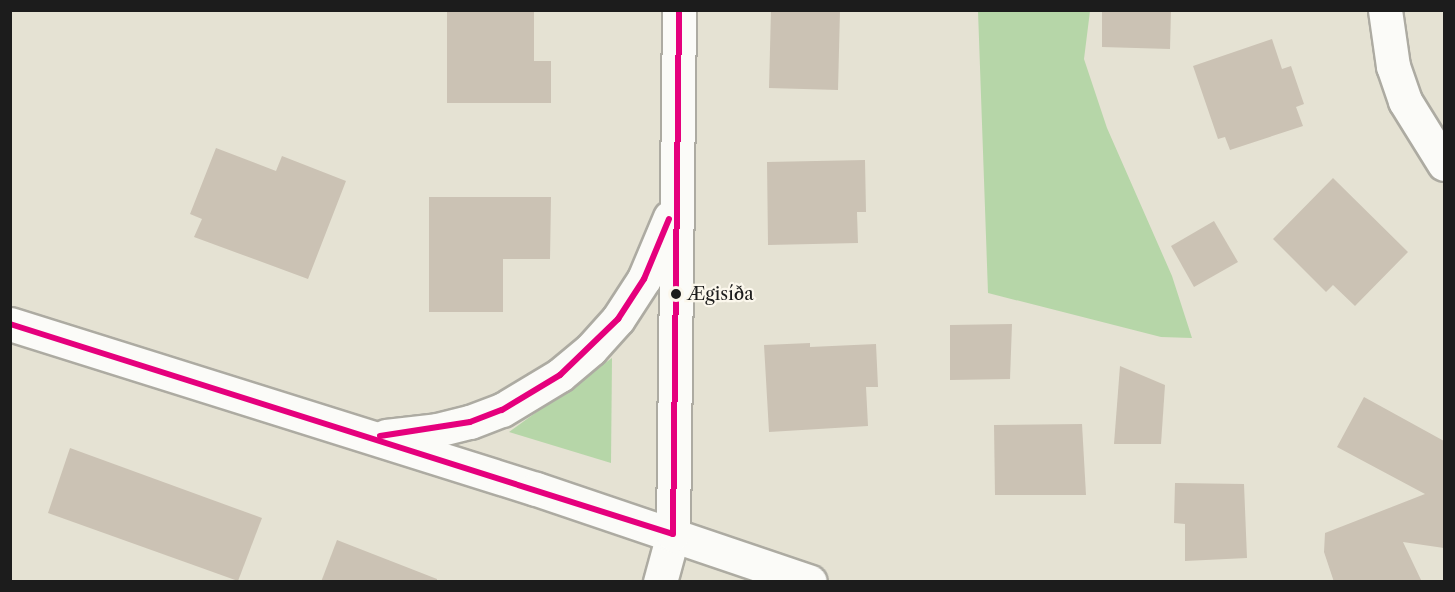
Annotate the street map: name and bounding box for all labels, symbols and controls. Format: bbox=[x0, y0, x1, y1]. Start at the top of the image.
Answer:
place label: Ægisíða bbox=[687, 283, 754, 305]
marker: Ægisíða bbox=[670, 288, 682, 300]

